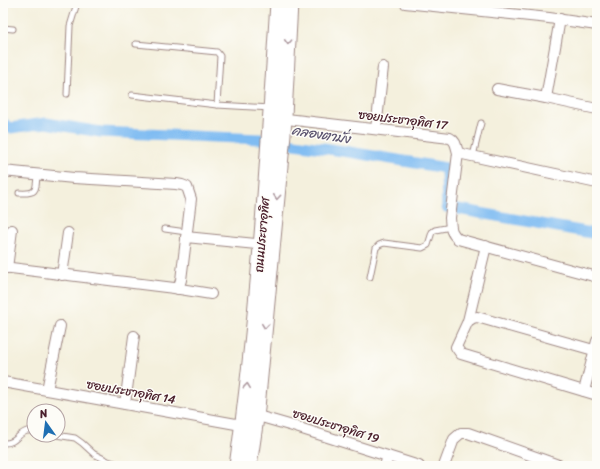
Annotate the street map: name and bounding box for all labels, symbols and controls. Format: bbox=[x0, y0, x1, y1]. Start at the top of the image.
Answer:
one-way arrow bbox=[283, 39, 292, 45]
street label: ซอยประชาอุทิศ 17 bbox=[357, 104, 450, 137]
water label: คลองตามั่ง bbox=[290, 119, 354, 151]
one-way arrow bbox=[273, 194, 282, 200]
street label: ถนนประชาอุทิศ bbox=[248, 195, 276, 273]
one-way arrow bbox=[261, 323, 270, 329]
street label: ซอยประชาอุทิศ 14 bbox=[85, 373, 178, 411]
one-way arrow bbox=[243, 383, 252, 389]
street label: ซอยประชาอุทิศ 19 bbox=[290, 402, 382, 450]
north arrow bbox=[26, 403, 66, 443]
text: N bbox=[37, 404, 50, 424]

